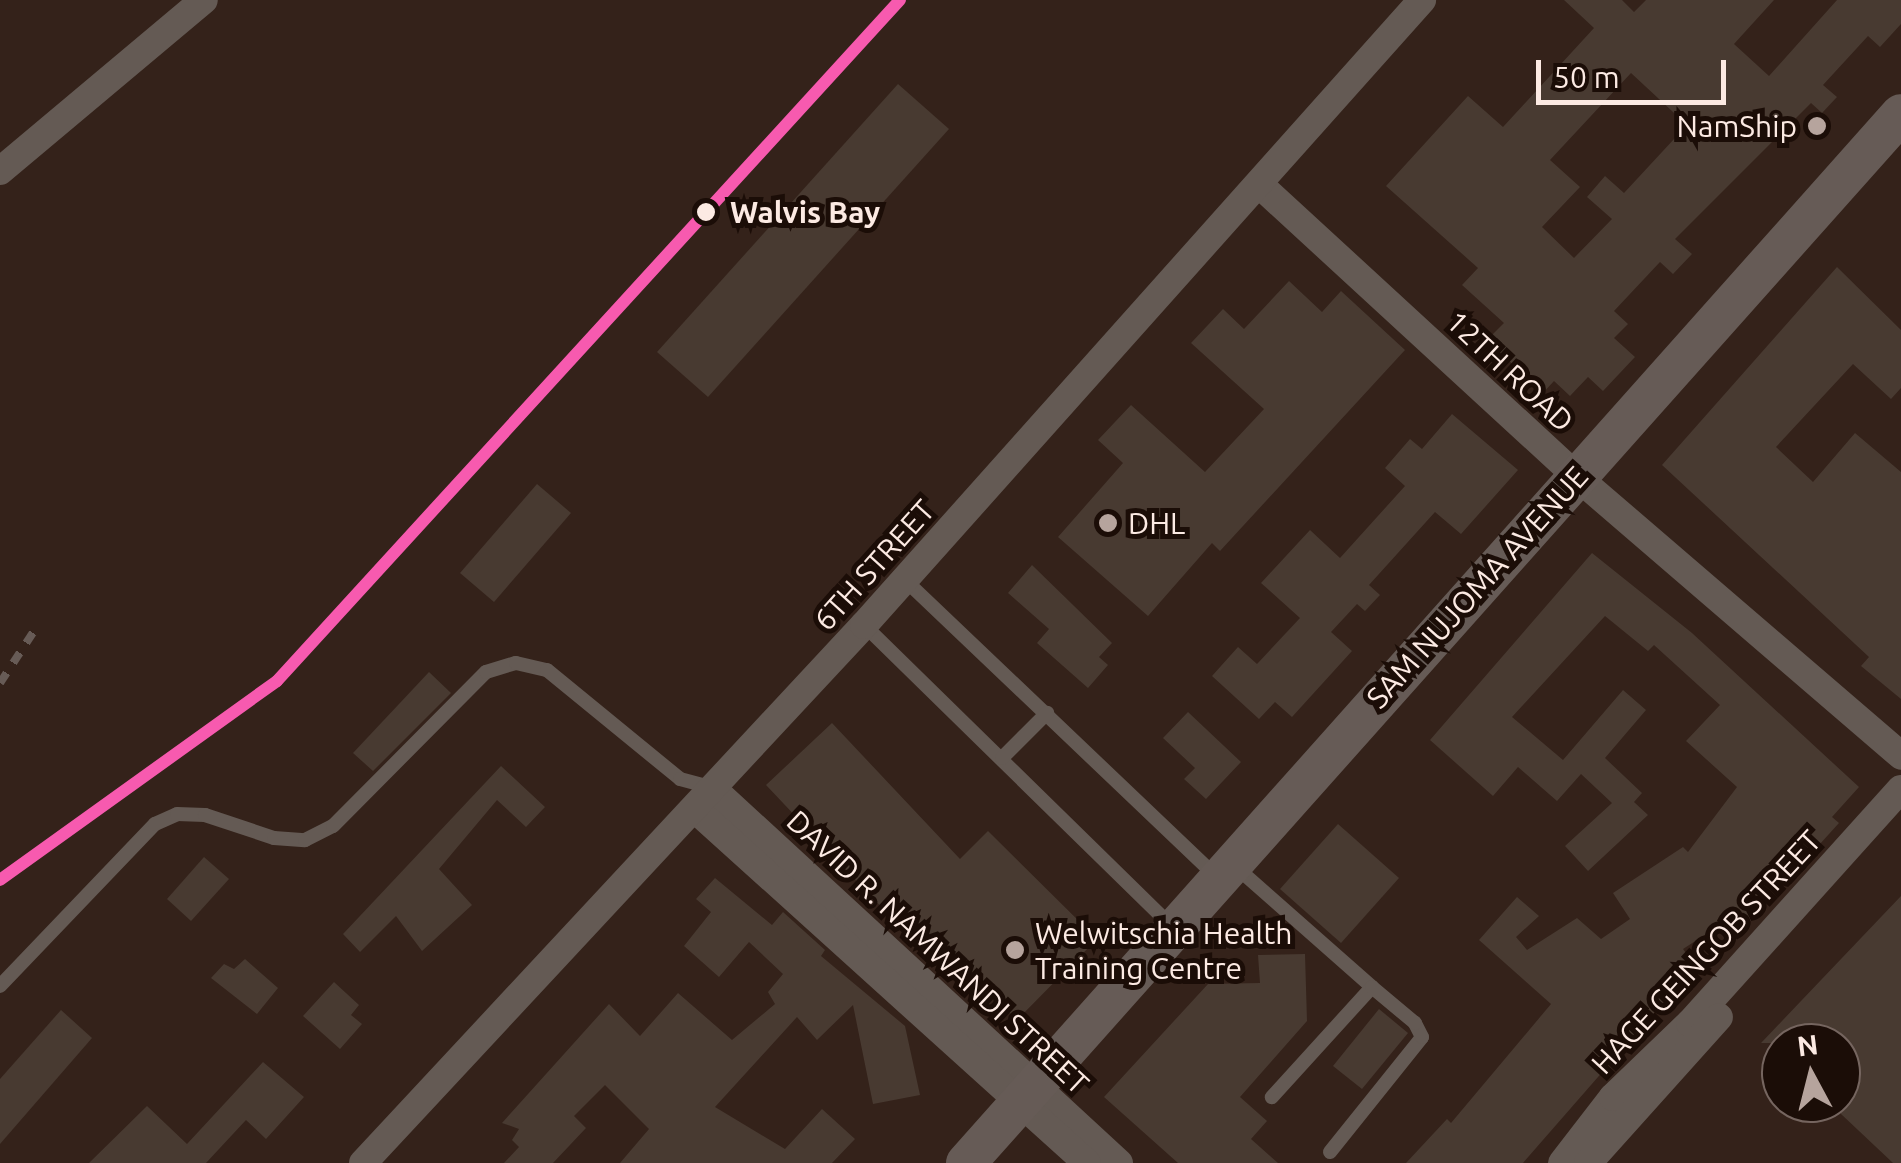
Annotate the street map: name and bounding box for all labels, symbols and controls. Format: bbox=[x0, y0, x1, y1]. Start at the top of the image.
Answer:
scale bar bbox=[1541, 40, 1731, 102]
text: 50 m bbox=[1553, 60, 1620, 94]
place label: NamShip bbox=[1677, 108, 1797, 144]
marker: NamShip bbox=[1806, 115, 1828, 137]
place label: Walvis Bay bbox=[730, 194, 880, 230]
marker: Walvis Bay bbox=[691, 197, 721, 227]
street label: 12TH ROAD bbox=[1439, 303, 1581, 439]
street label: SAM NUJOMA AVENUE bbox=[1359, 459, 1595, 715]
street label: 6TH STREET bbox=[806, 492, 942, 638]
place label: DHL bbox=[1128, 505, 1185, 541]
marker: DHL bbox=[1097, 512, 1119, 534]
street label: DAVID R. NAMWANDI STREET bbox=[780, 803, 1096, 1101]
street label: HAGE GEINGOB STREET bbox=[1584, 823, 1828, 1081]
place label: Welwitschia Health Training Centre bbox=[1035, 915, 1292, 986]
marker: Welwitschia Health Training Centre bbox=[1004, 939, 1026, 961]
north arrow bbox=[1761, 1023, 1861, 1123]

